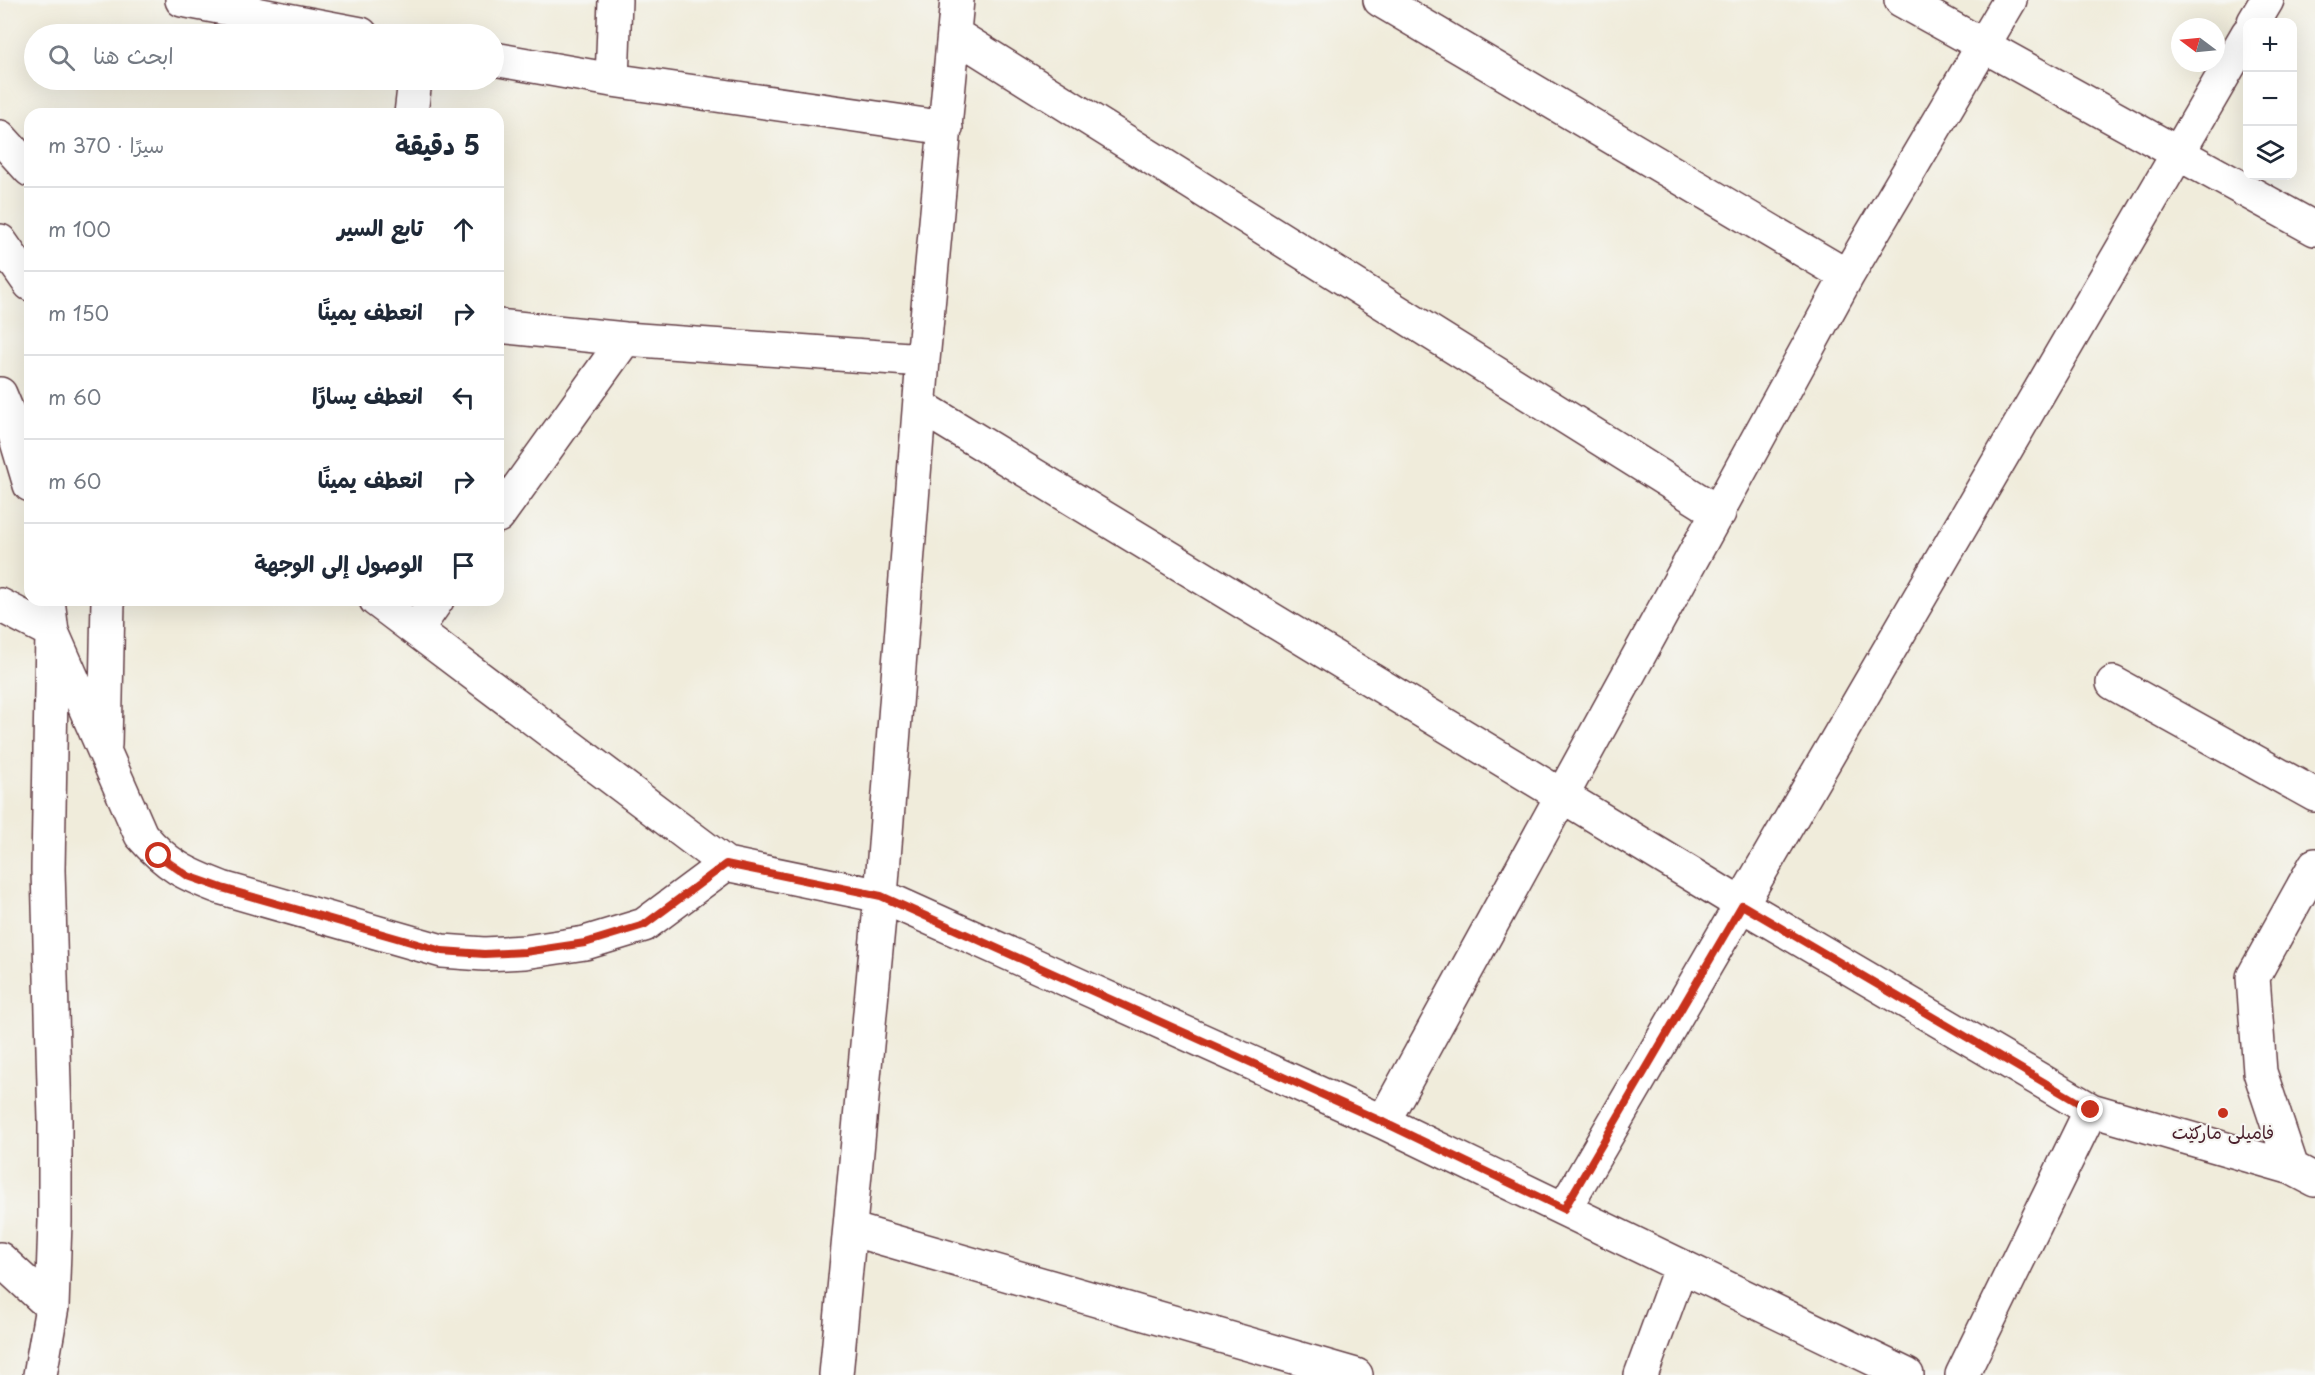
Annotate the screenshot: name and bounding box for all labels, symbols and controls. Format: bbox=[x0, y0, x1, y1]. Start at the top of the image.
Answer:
north arrow bbox=[2171, 18, 2225, 72]
map controls bbox=[2243, 18, 2297, 180]
button: + bbox=[2243, 18, 2297, 72]
search box bbox=[24, 24, 504, 90]
text: ابحث هنا bbox=[93, 38, 174, 71]
icon: search bbox=[45, 41, 78, 74]
button: − bbox=[2243, 72, 2297, 126]
text: 5 دقيقة bbox=[395, 125, 480, 164]
button: layers bbox=[2243, 126, 2297, 180]
text: سيرًا · 370 m bbox=[48, 130, 164, 160]
text: تابع السير bbox=[338, 210, 423, 243]
icon: ahead bbox=[447, 213, 480, 246]
text: 100 m bbox=[48, 214, 111, 244]
text: انعطف يمينًا bbox=[318, 294, 423, 327]
icon: right bbox=[447, 297, 480, 330]
text: 150 m bbox=[48, 298, 109, 328]
text: انعطف يسارًا bbox=[312, 378, 423, 411]
icon: left bbox=[447, 381, 480, 414]
text: 60 m bbox=[48, 382, 101, 412]
text: انعطف يمينًا bbox=[318, 462, 423, 495]
icon: right bbox=[447, 465, 480, 498]
text: 60 m bbox=[48, 466, 101, 496]
text: الوصول إلى الوجهة bbox=[254, 546, 423, 579]
icon: arrive bbox=[447, 549, 480, 582]
route start bbox=[145, 842, 171, 868]
route end bbox=[2077, 1096, 2103, 1122]
marker: فامیلی مارکێت bbox=[2216, 1106, 2230, 1120]
place label: فامیلی مارکێت bbox=[2172, 1118, 2274, 1145]

